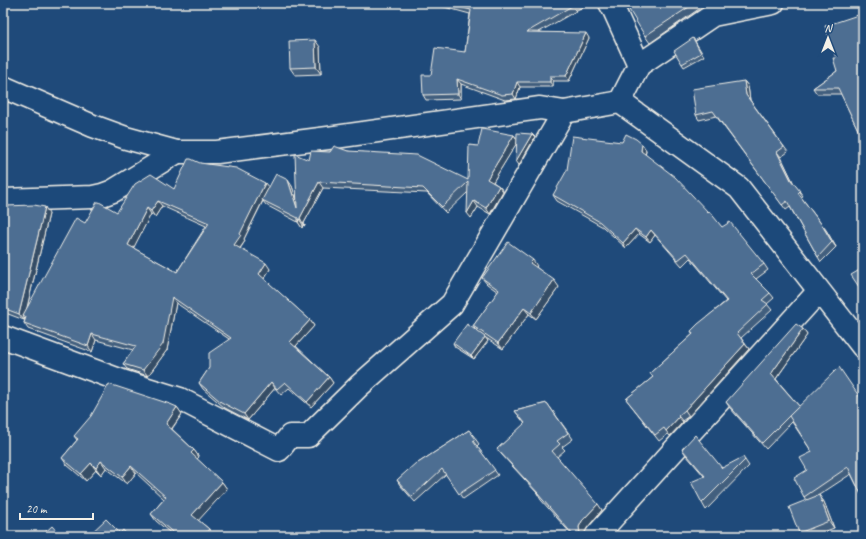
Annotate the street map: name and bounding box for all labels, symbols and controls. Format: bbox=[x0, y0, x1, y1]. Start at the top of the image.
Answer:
north arrow bbox=[808, 18, 848, 58]
text: N bbox=[825, 21, 834, 35]
scale bar bbox=[20, 495, 93, 521]
text: 20 m bbox=[26, 501, 48, 517]

